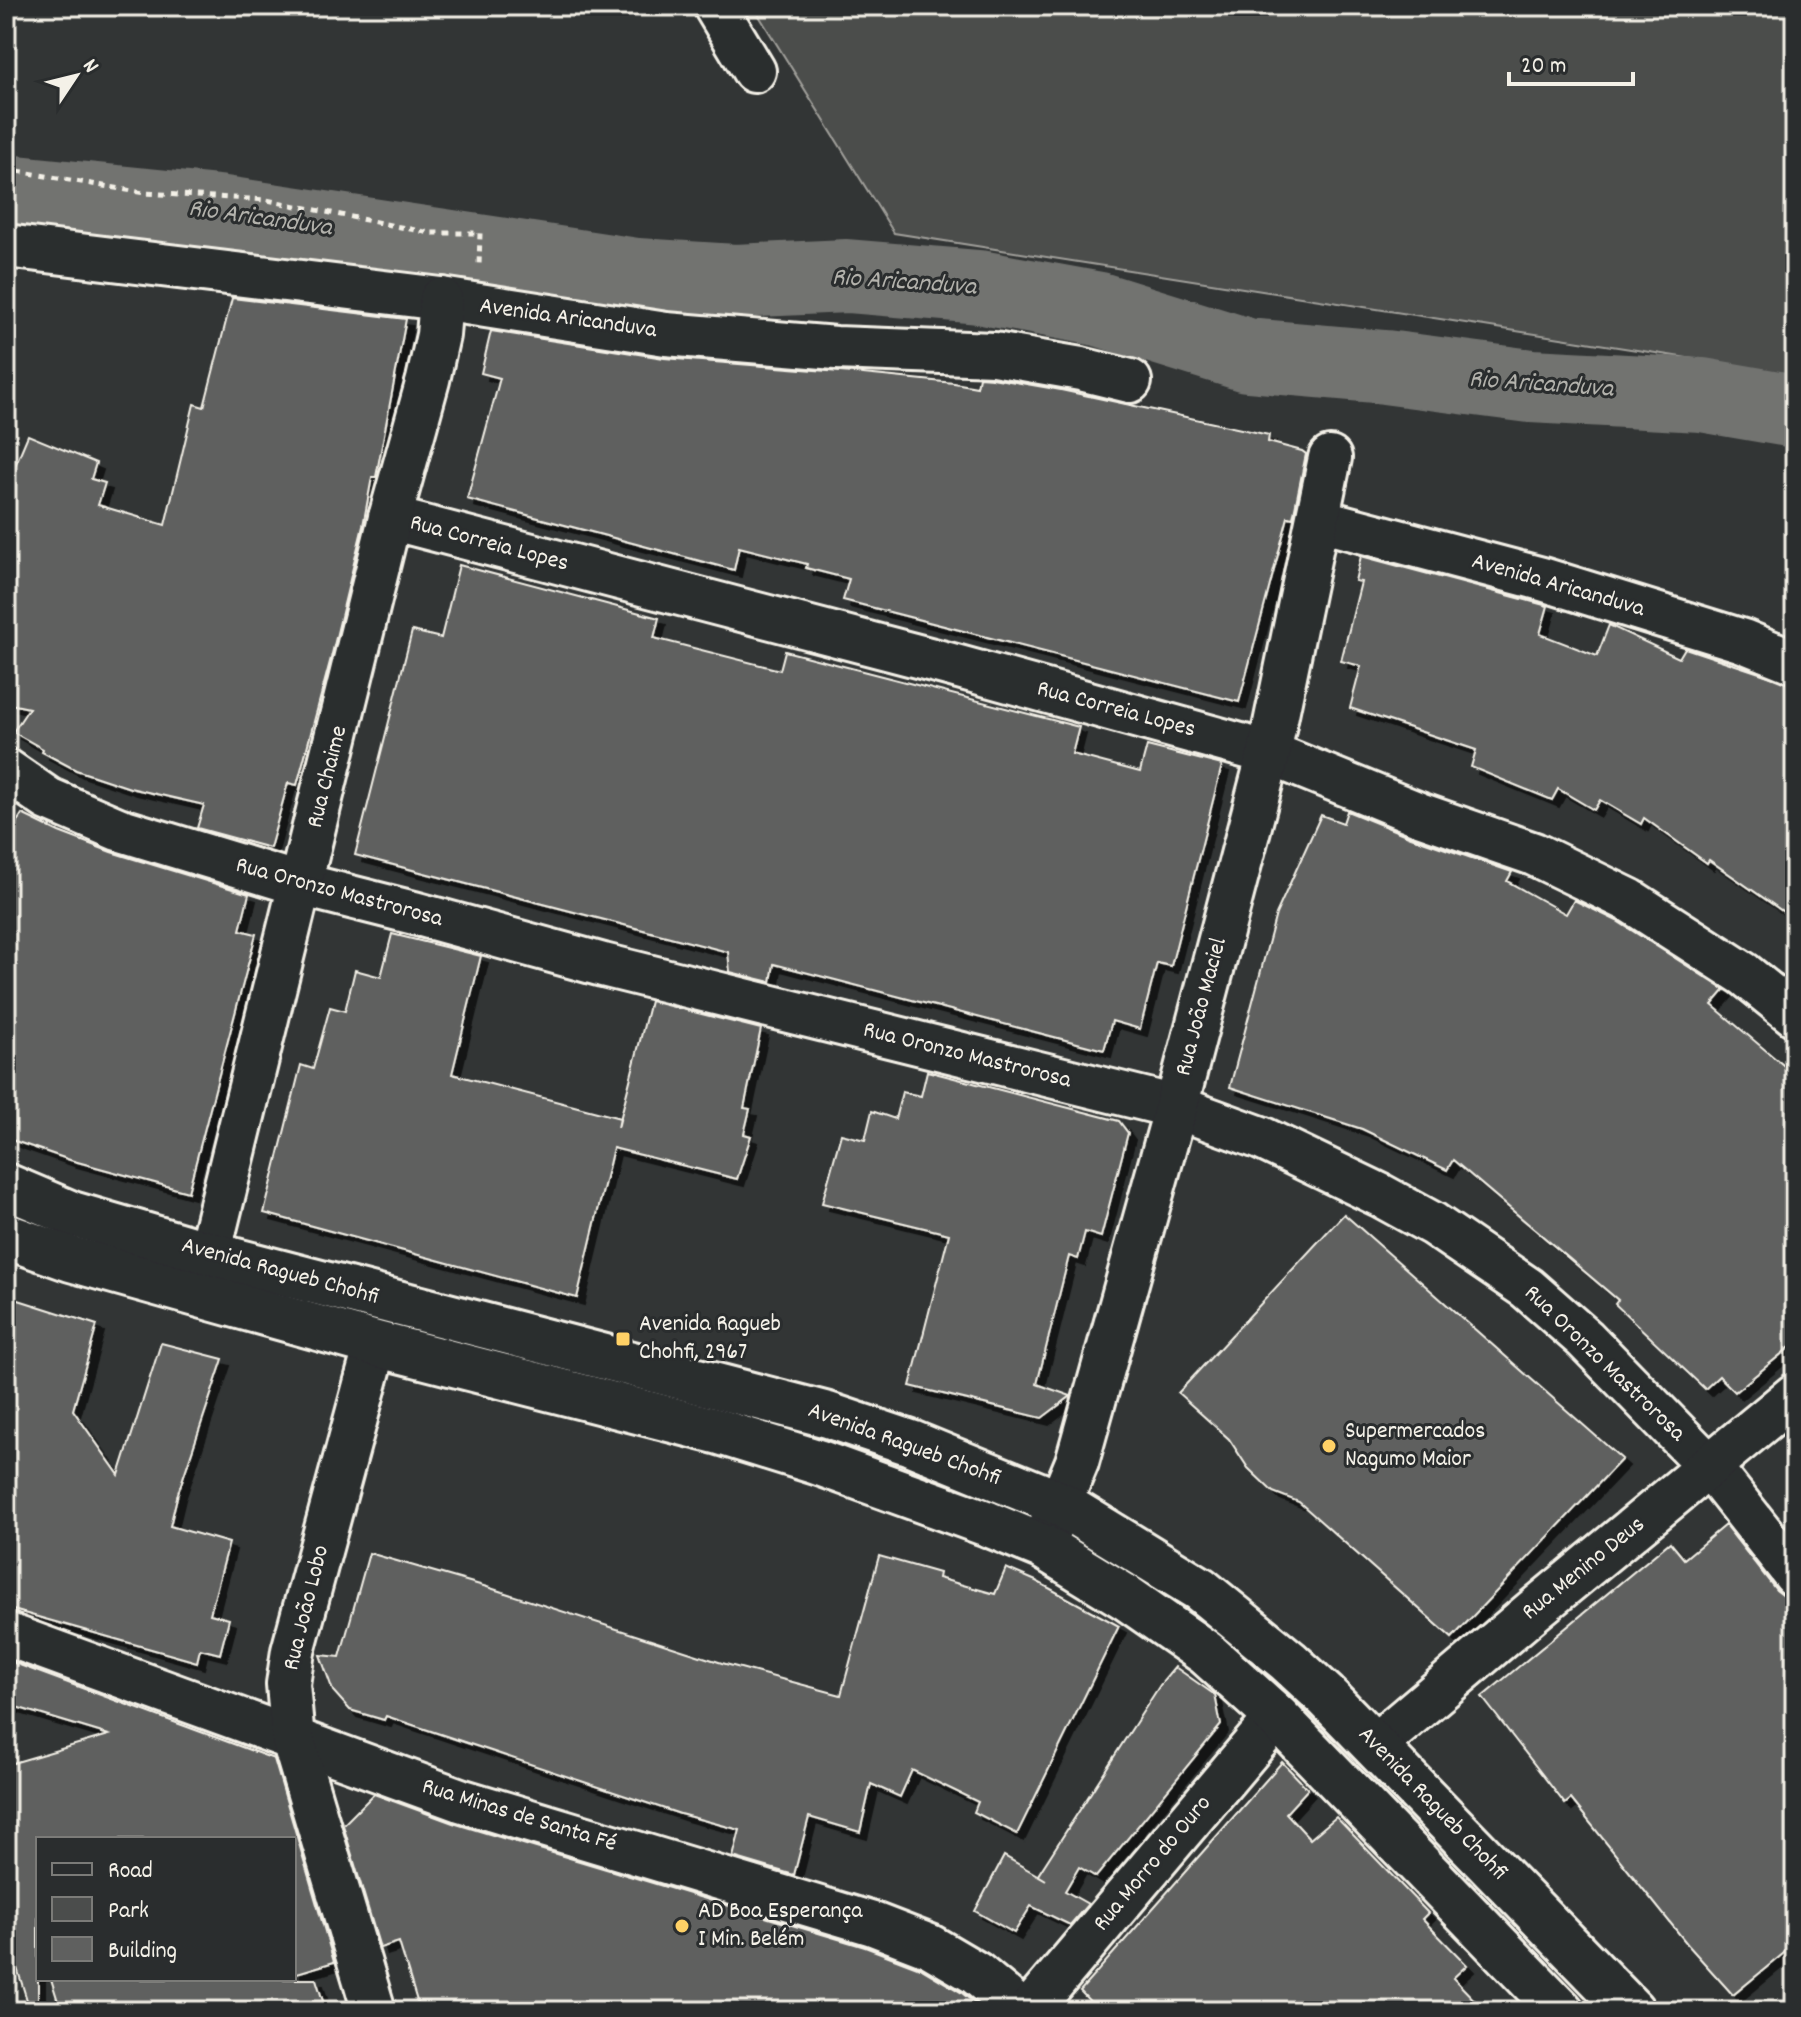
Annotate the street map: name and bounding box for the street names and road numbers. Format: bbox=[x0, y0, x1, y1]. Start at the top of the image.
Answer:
street label: Avenida Aricanduva bbox=[477, 290, 659, 348]
street label: Rua Correia Lopes bbox=[406, 506, 572, 582]
street label: Avenida Aricanduva bbox=[1468, 545, 1649, 627]
street label: Rua Correia Lopes bbox=[1033, 672, 1199, 748]
street label: Rua Chaime bbox=[299, 722, 357, 832]
street label: Rua Oronzo Mastrorosa bbox=[232, 849, 447, 937]
street label: Rua João Maciel bbox=[1167, 934, 1237, 1080]
street label: Rua Oronzo Mastrorosa bbox=[859, 1014, 1075, 1098]
street label: Avenida Ragueb Chohfi bbox=[178, 1229, 382, 1315]
street label: Rua Oronzo Mastrorosa bbox=[1515, 1278, 1693, 1451]
street label: Avenida Ragueb Chohfi bbox=[803, 1394, 1005, 1496]
street label: Rua Menino Deus bbox=[1515, 1509, 1653, 1629]
street label: Rua João Lobo bbox=[275, 1542, 339, 1674]
street label: Avenida Ragueb Chohfi bbox=[1349, 1719, 1515, 1889]
street label: Rua Minas de Santa Fé bbox=[417, 1770, 621, 1862]
street label: Rua Morro do Ouro bbox=[1086, 1788, 1220, 1940]

